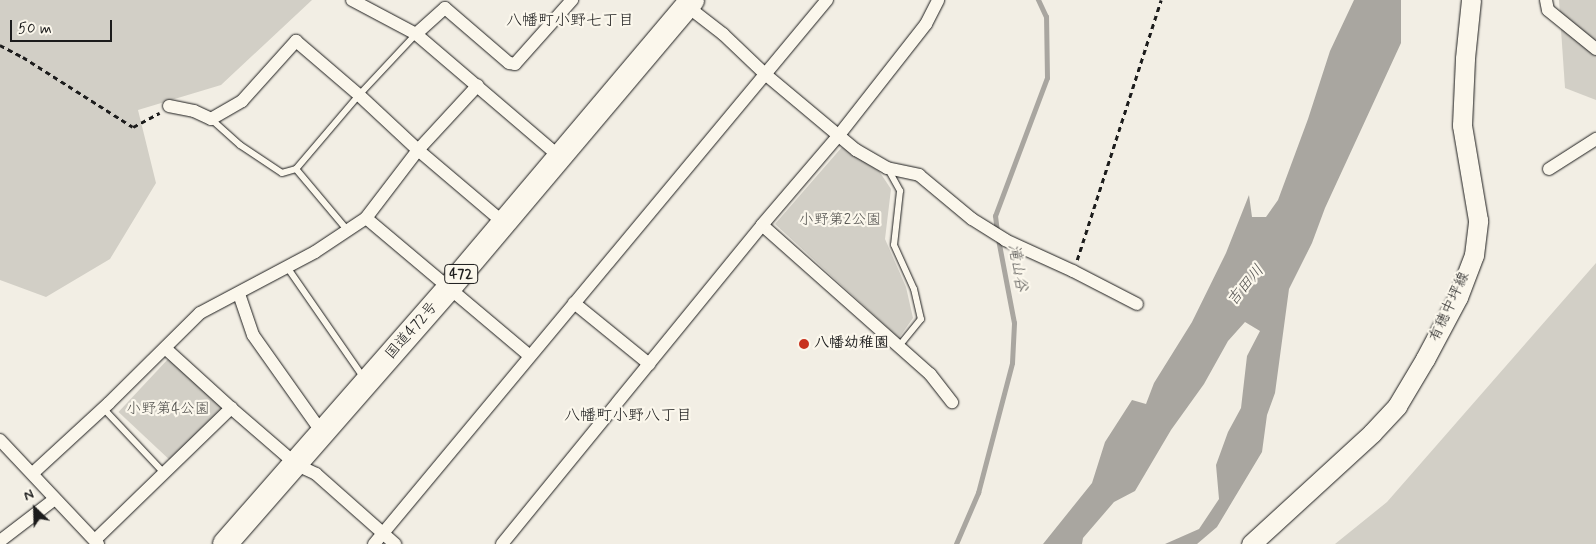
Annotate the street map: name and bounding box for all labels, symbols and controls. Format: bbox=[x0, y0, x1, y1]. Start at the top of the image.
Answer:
scale bar bbox=[12, 10, 115, 42]
district label: 八幡町小野七丁目 bbox=[506, 11, 634, 31]
text: 50 m bbox=[18, 19, 52, 39]
park label: 小野第2公園 bbox=[799, 212, 881, 230]
water label: 滝山谷 bbox=[1003, 243, 1031, 293]
water label: 吉田川 bbox=[1223, 261, 1269, 311]
road number: 472 bbox=[444, 262, 478, 286]
street label: 有穂中坪線 bbox=[1426, 269, 1474, 345]
street label: 国道472号 bbox=[382, 299, 442, 363]
place label: 八幡幼稚園 bbox=[814, 335, 889, 353]
marker: 八幡幼稚園 bbox=[798, 338, 810, 350]
park label: 小野第4公園 bbox=[126, 401, 210, 419]
district label: 八幡町小野八丁目 bbox=[564, 406, 692, 426]
north arrow bbox=[10, 484, 60, 534]
text: N bbox=[21, 485, 37, 505]

